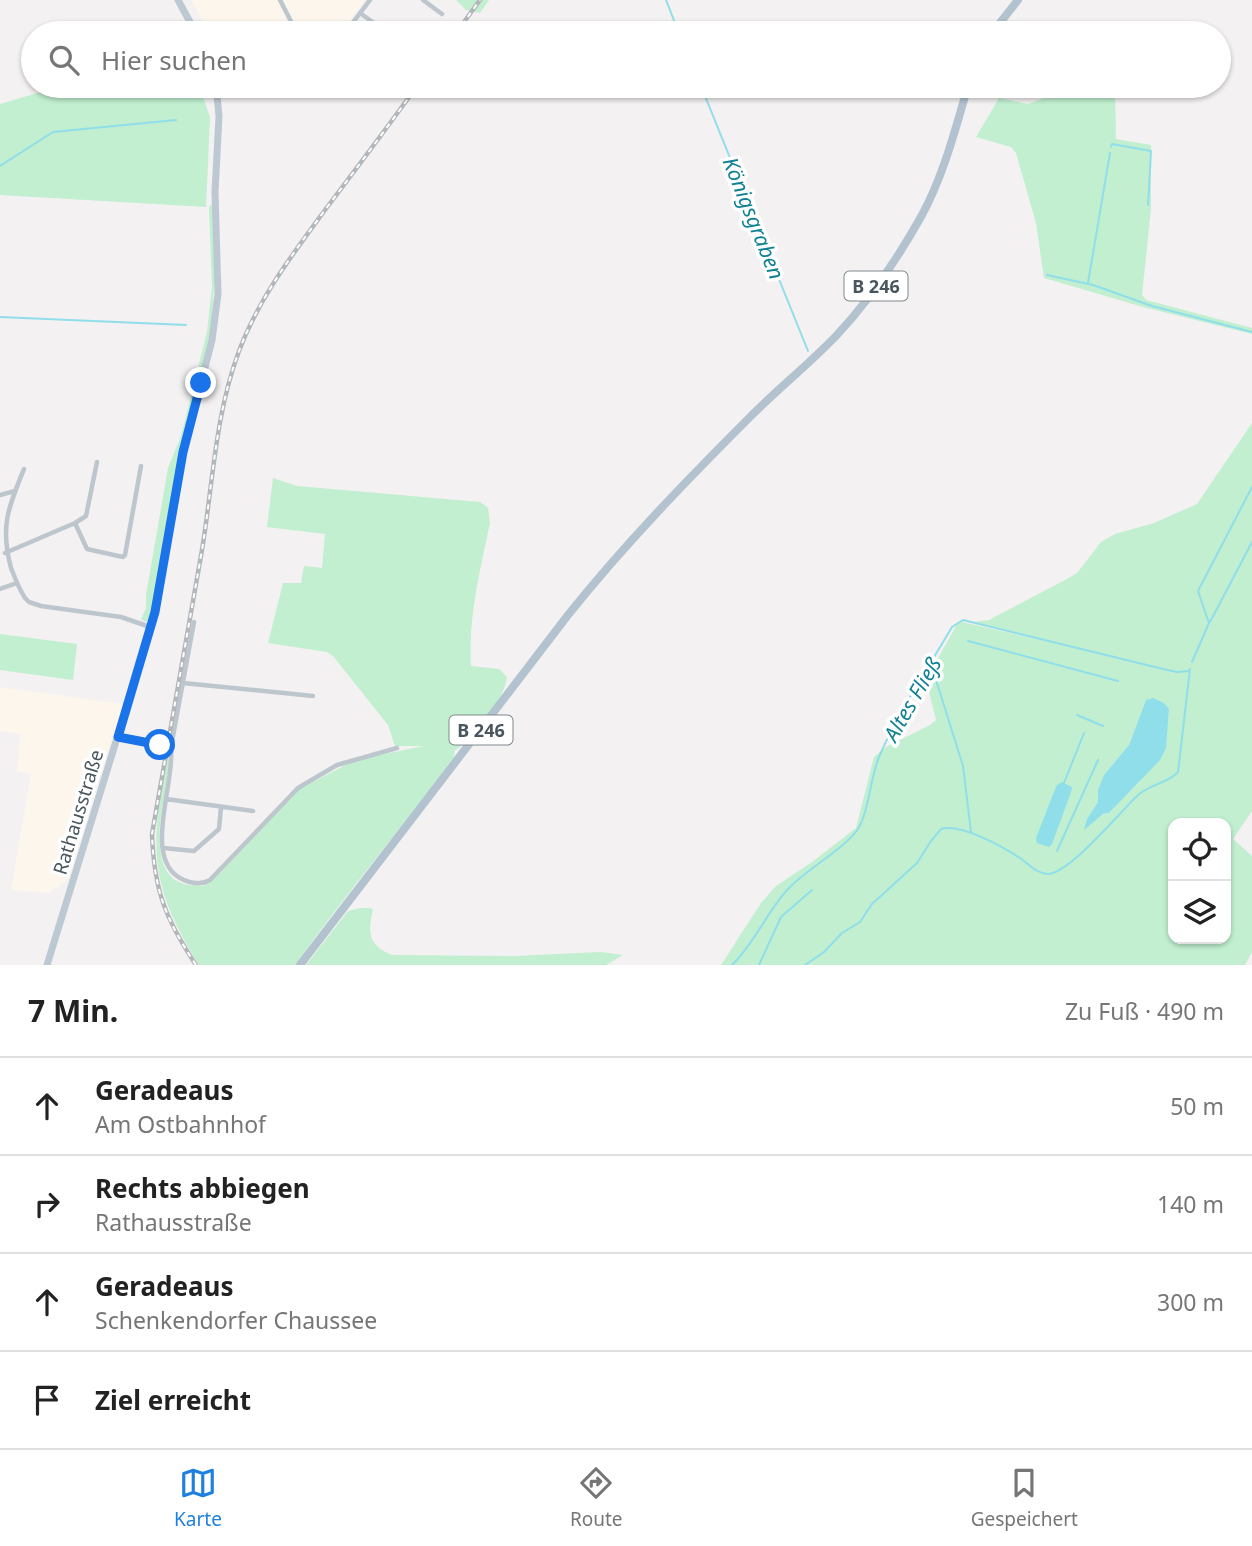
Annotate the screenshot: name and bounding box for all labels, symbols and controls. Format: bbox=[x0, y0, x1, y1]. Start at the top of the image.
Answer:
search box bbox=[21, 21, 1231, 98]
icon: search bbox=[45, 41, 83, 79]
text: Hier suchen bbox=[101, 42, 247, 78]
water label: Königsgraben bbox=[717, 153, 791, 283]
road number: B 246 bbox=[844, 272, 908, 300]
route end bbox=[185, 367, 216, 398]
water label: Altes Fließ bbox=[876, 652, 947, 748]
road number: B 246 bbox=[449, 716, 512, 744]
route start bbox=[144, 729, 175, 760]
street label: Rathausstraße bbox=[47, 746, 109, 878]
map controls bbox=[1168, 818, 1231, 944]
button: locate bbox=[1168, 818, 1231, 881]
button: layers bbox=[1168, 881, 1231, 944]
text: 7 Min. bbox=[28, 990, 118, 1031]
text: Zu Fuß · 490 m bbox=[1065, 995, 1224, 1027]
text: Geradeaus bbox=[95, 1072, 234, 1108]
icon: ahead bbox=[28, 1087, 66, 1125]
text: 50 m bbox=[1170, 1090, 1224, 1122]
text: Am Ostbahnhof bbox=[95, 1108, 266, 1140]
text: Rechts abbiegen bbox=[95, 1170, 310, 1206]
icon: right bbox=[28, 1185, 66, 1223]
text: 140 m bbox=[1157, 1188, 1224, 1220]
text: Rathausstraße bbox=[95, 1206, 252, 1238]
text: Geradeaus bbox=[95, 1268, 234, 1304]
icon: ahead bbox=[28, 1283, 66, 1321]
text: 300 m bbox=[1157, 1286, 1224, 1318]
text: Schenkendorfer Chaussee bbox=[95, 1304, 377, 1336]
icon: arrive bbox=[28, 1381, 66, 1419]
text: Ziel erreicht bbox=[95, 1382, 251, 1418]
tab: Karte bbox=[174, 1464, 222, 1532]
tab: Route bbox=[570, 1464, 623, 1532]
tab: Gespeichert bbox=[971, 1464, 1078, 1532]

